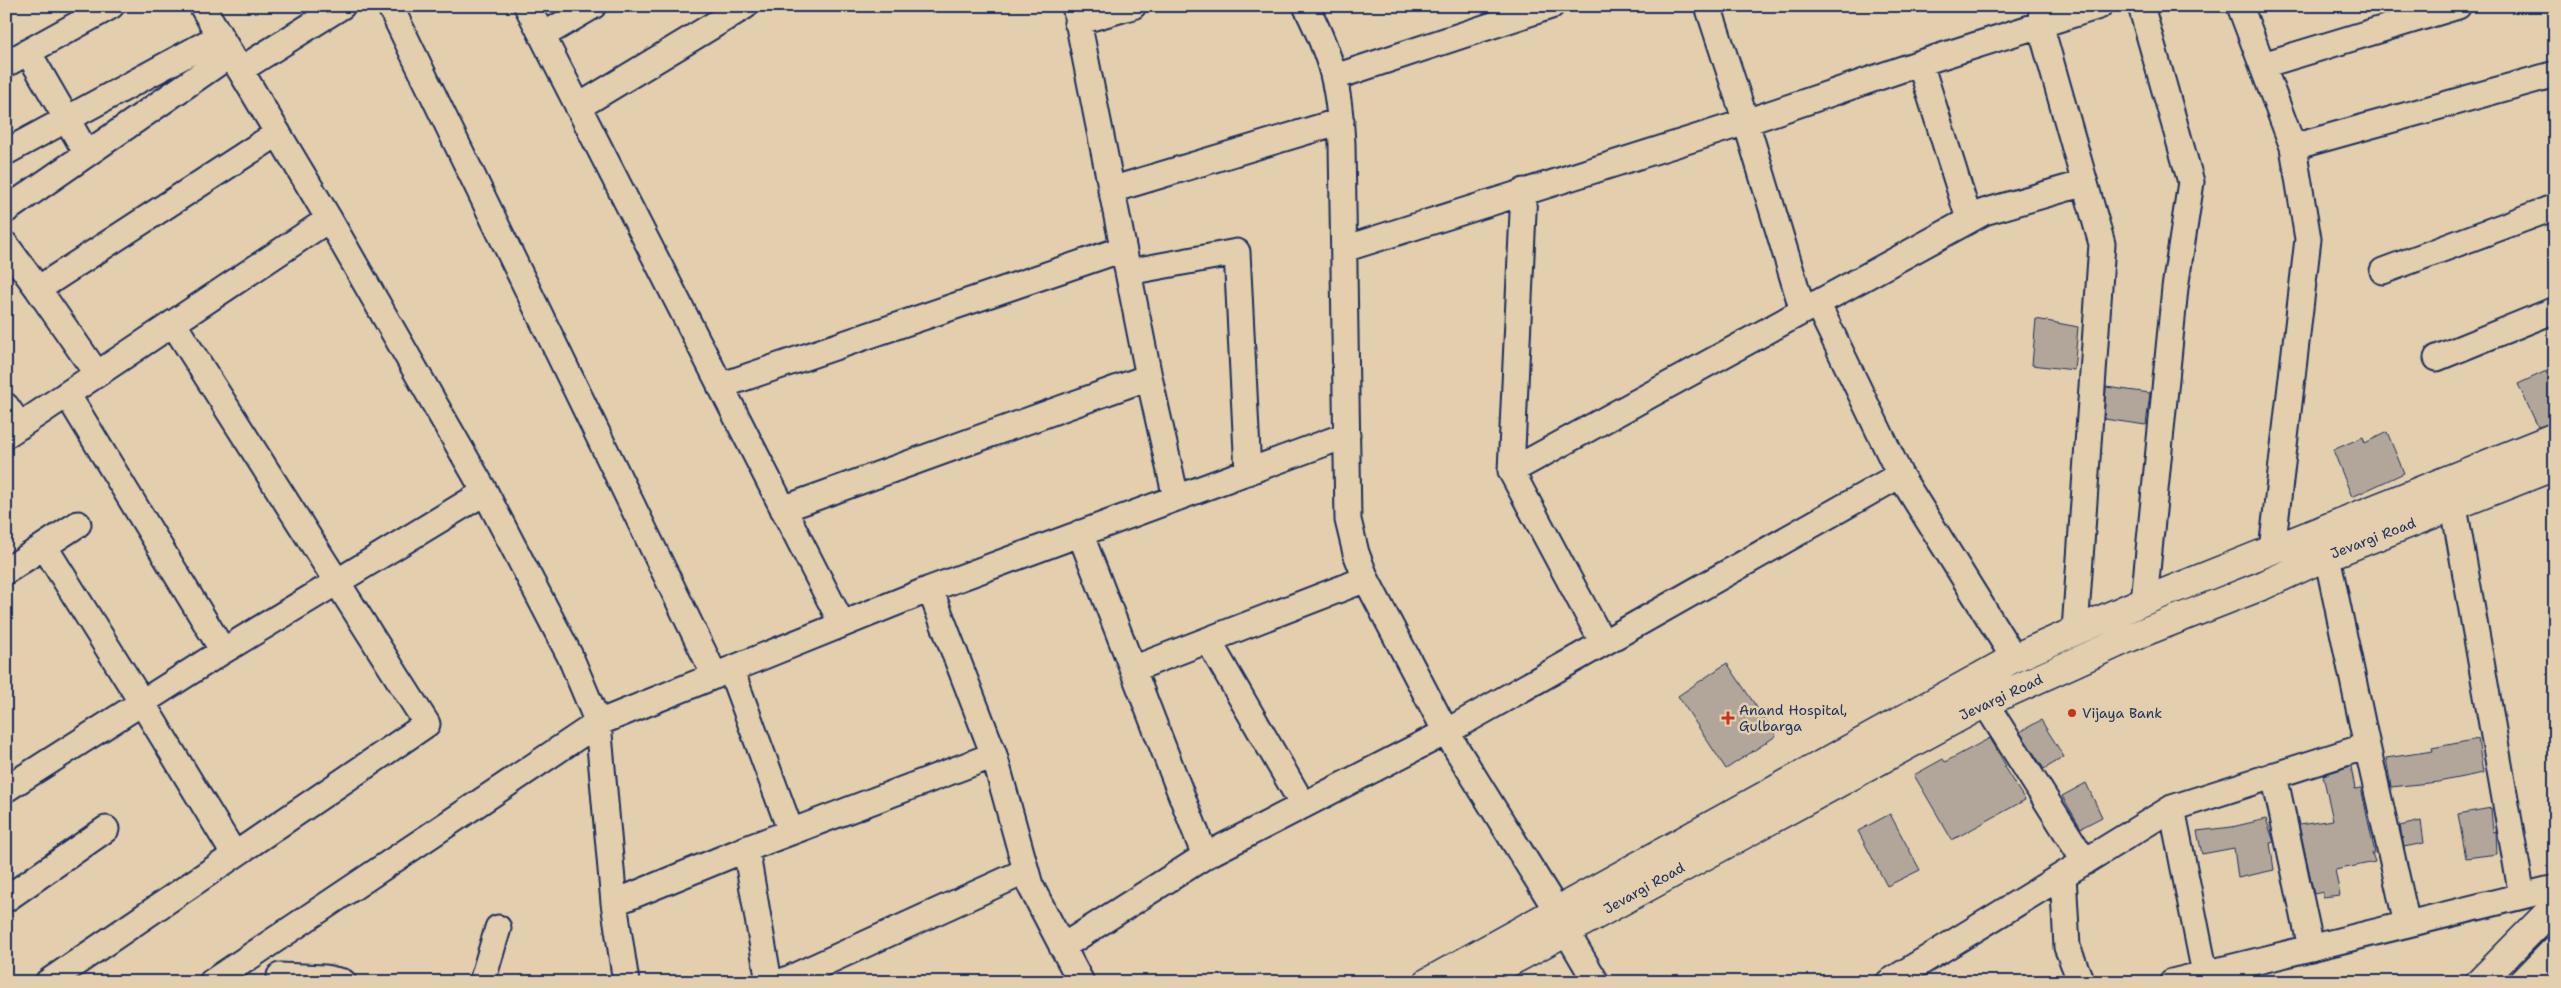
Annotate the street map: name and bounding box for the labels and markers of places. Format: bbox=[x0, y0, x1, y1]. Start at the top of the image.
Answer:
place label: Anand Hospital, Gulbarga bbox=[1739, 701, 1847, 735]
place label: Vijaya Bank bbox=[2082, 704, 2162, 722]
marker: Vijaya Bank bbox=[2066, 707, 2078, 719]
marker: Anand Hospital, Gulbarga bbox=[1721, 711, 1735, 725]

